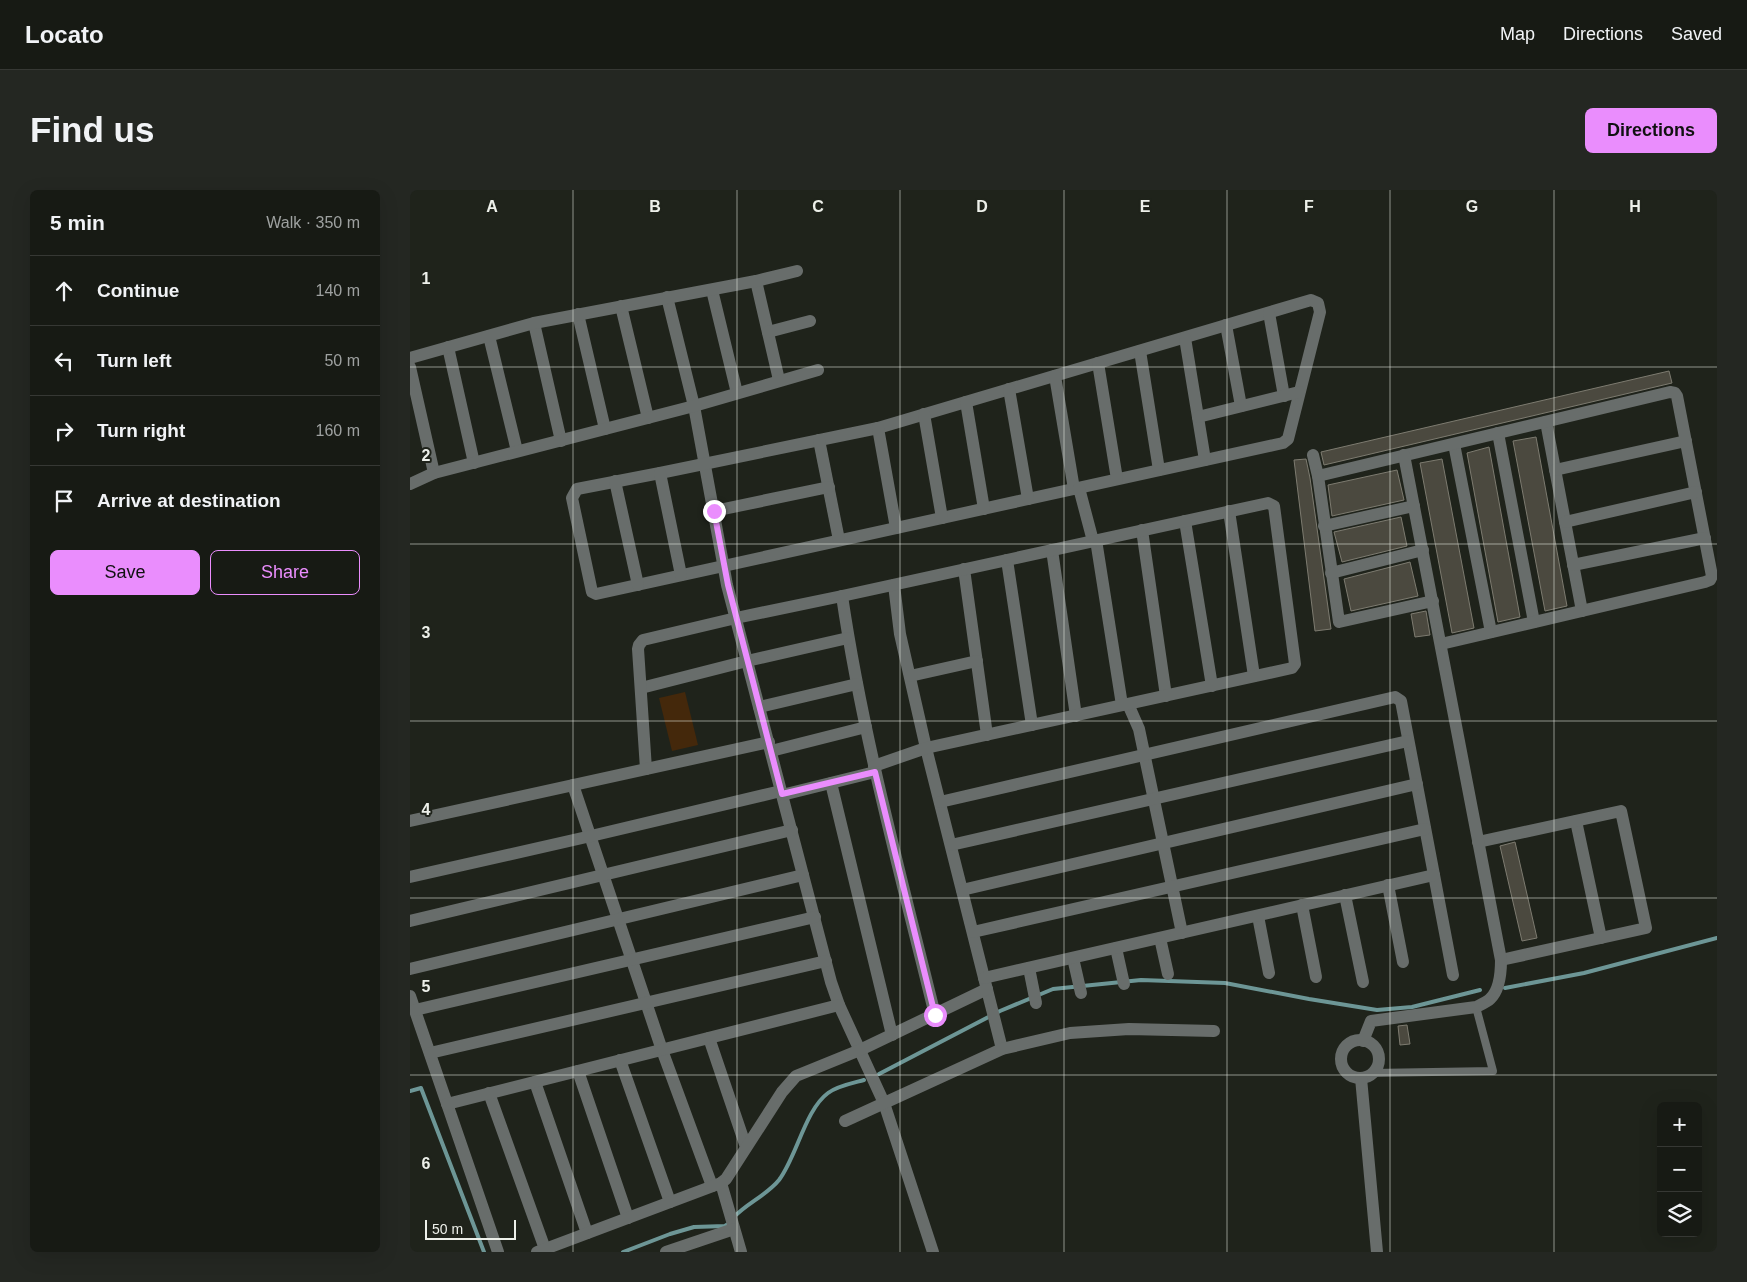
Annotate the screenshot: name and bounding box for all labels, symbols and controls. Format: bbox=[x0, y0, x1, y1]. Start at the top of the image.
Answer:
text: Locato bbox=[25, 21, 104, 48]
text: Map bbox=[1500, 24, 1535, 44]
text: Directions bbox=[1563, 24, 1643, 44]
text: Saved bbox=[1671, 24, 1722, 44]
button: Directions bbox=[1585, 108, 1717, 153]
text: Find us bbox=[30, 110, 154, 149]
text: A bbox=[486, 198, 498, 215]
text: B bbox=[649, 198, 661, 215]
text: C bbox=[812, 198, 824, 215]
text: D bbox=[976, 198, 988, 215]
text: E bbox=[1140, 198, 1151, 215]
text: F bbox=[1304, 198, 1314, 215]
text: G bbox=[1466, 198, 1478, 215]
text: H bbox=[1629, 198, 1641, 215]
text: 5 min bbox=[50, 211, 105, 234]
text: Walk · 350 m bbox=[266, 214, 360, 231]
text: 1 bbox=[422, 270, 431, 287]
icon: ahead bbox=[50, 277, 78, 305]
text: Continue bbox=[97, 280, 179, 301]
text: 140 m bbox=[316, 282, 360, 299]
icon: left bbox=[50, 347, 78, 375]
text: Turn left bbox=[97, 350, 172, 371]
text: 50 m bbox=[324, 352, 360, 369]
icon: right bbox=[50, 417, 78, 445]
text: Turn right bbox=[97, 420, 185, 441]
text: 160 m bbox=[316, 422, 360, 439]
text: 2 bbox=[422, 447, 431, 464]
icon: arrive bbox=[50, 487, 78, 515]
text: Arrive at destination bbox=[97, 490, 281, 511]
route end bbox=[703, 500, 726, 523]
button: Save bbox=[50, 550, 200, 595]
button: Share bbox=[210, 550, 360, 595]
text: 3 bbox=[422, 624, 431, 641]
text: 4 bbox=[422, 801, 431, 818]
text: 5 bbox=[422, 978, 431, 995]
route start bbox=[924, 1004, 947, 1027]
map controls bbox=[1657, 1102, 1702, 1237]
button: + bbox=[1657, 1102, 1702, 1147]
button: − bbox=[1657, 1147, 1702, 1192]
text: 6 bbox=[422, 1155, 431, 1172]
button: layers bbox=[1657, 1192, 1702, 1237]
scale bar bbox=[425, 1217, 516, 1240]
text: 50 m bbox=[432, 1221, 463, 1237]

